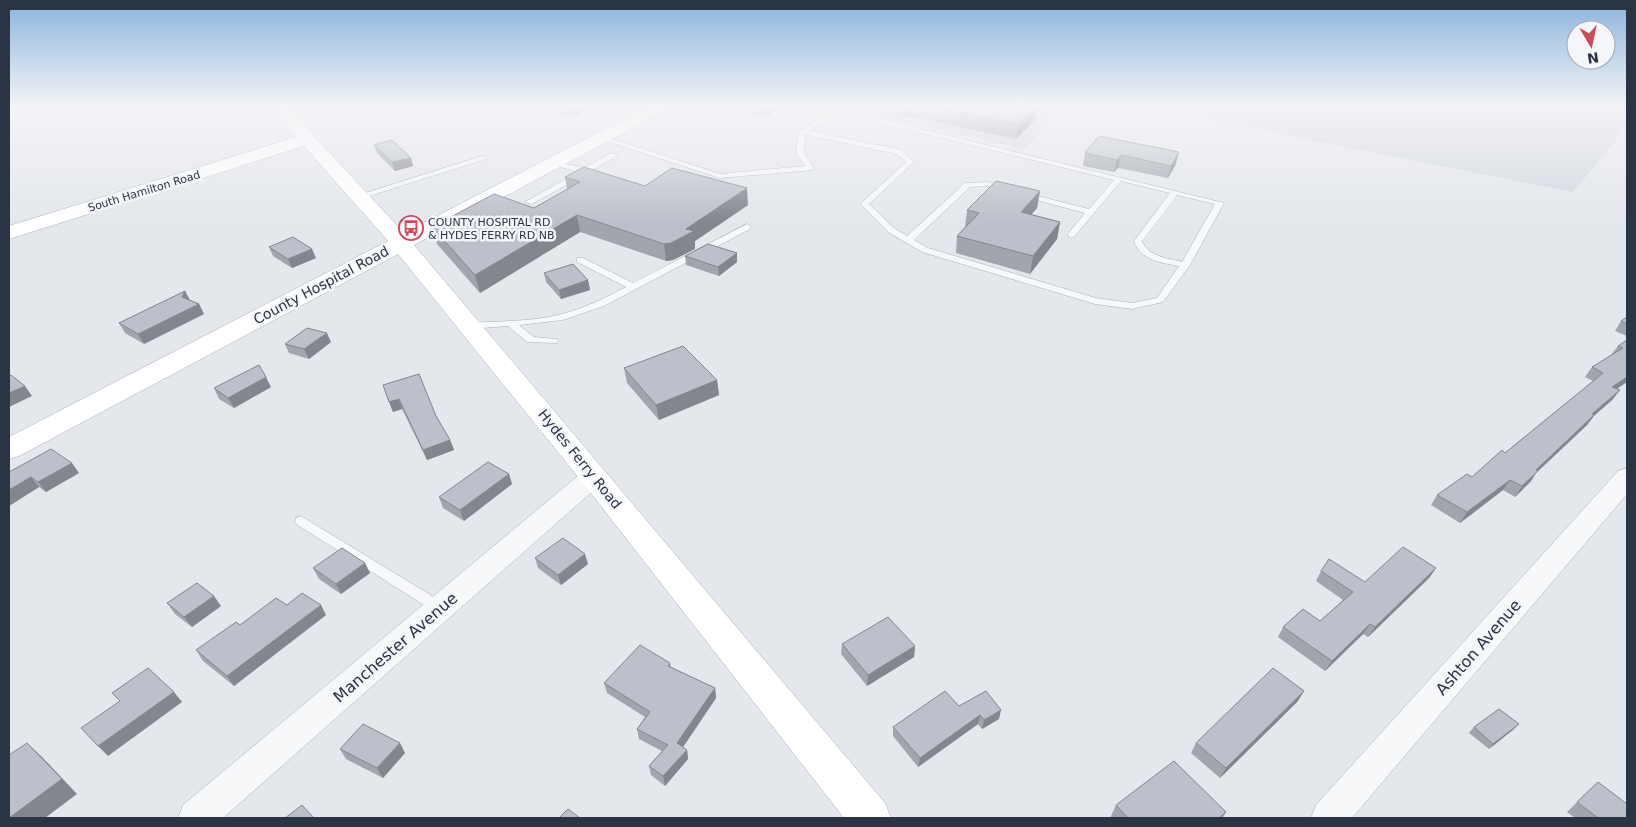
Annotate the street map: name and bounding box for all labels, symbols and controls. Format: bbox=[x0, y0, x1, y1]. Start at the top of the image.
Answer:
north arrow bbox=[1566, 20, 1616, 70]
text: N bbox=[1586, 49, 1600, 67]
street label: South Hamilton Road bbox=[87, 168, 202, 215]
bus stop icon: COUNTY HOSPITAL RD & HYDES FERRY RD NB bbox=[398, 215, 424, 241]
place label: COUNTY HOSPITAL RD & HYDES FERRY RD NB bbox=[428, 216, 554, 242]
street label: County Hospital Road bbox=[251, 242, 391, 328]
street label: Hydes Ferry Road bbox=[535, 406, 625, 512]
street label: Manchester Avenue bbox=[329, 588, 461, 706]
street label: Ashton Avenue bbox=[1432, 596, 1525, 699]

